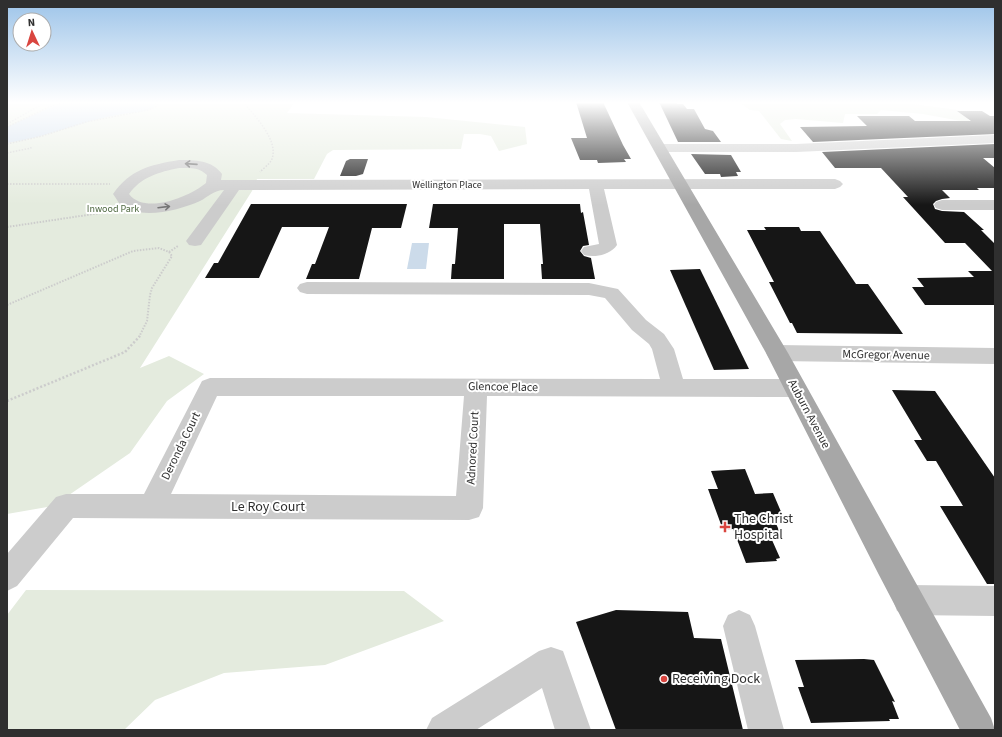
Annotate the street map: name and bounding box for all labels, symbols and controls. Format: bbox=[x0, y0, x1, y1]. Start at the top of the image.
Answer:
north arrow bbox=[12, 12, 52, 52]
text: N bbox=[27, 15, 36, 30]
one-way arrow bbox=[185, 160, 198, 167]
street label: Wellington Place bbox=[412, 178, 482, 192]
park label: Inwood Park bbox=[87, 202, 139, 216]
one-way arrow bbox=[157, 203, 170, 210]
street label: McGregor Avenue bbox=[842, 346, 930, 364]
street label: Auburn Avenue bbox=[784, 376, 834, 452]
street label: Glencoe Place bbox=[468, 378, 538, 396]
street label: Deronda Court bbox=[157, 409, 205, 483]
street label: Adnored Court bbox=[463, 411, 483, 485]
street label: Le Roy Court bbox=[231, 497, 305, 517]
place label: The Christ Hospital bbox=[734, 509, 793, 545]
marker: The Christ Hospital bbox=[719, 521, 731, 533]
place label: Receiving Dock bbox=[672, 669, 760, 689]
marker: Receiving Dock bbox=[659, 674, 669, 684]

